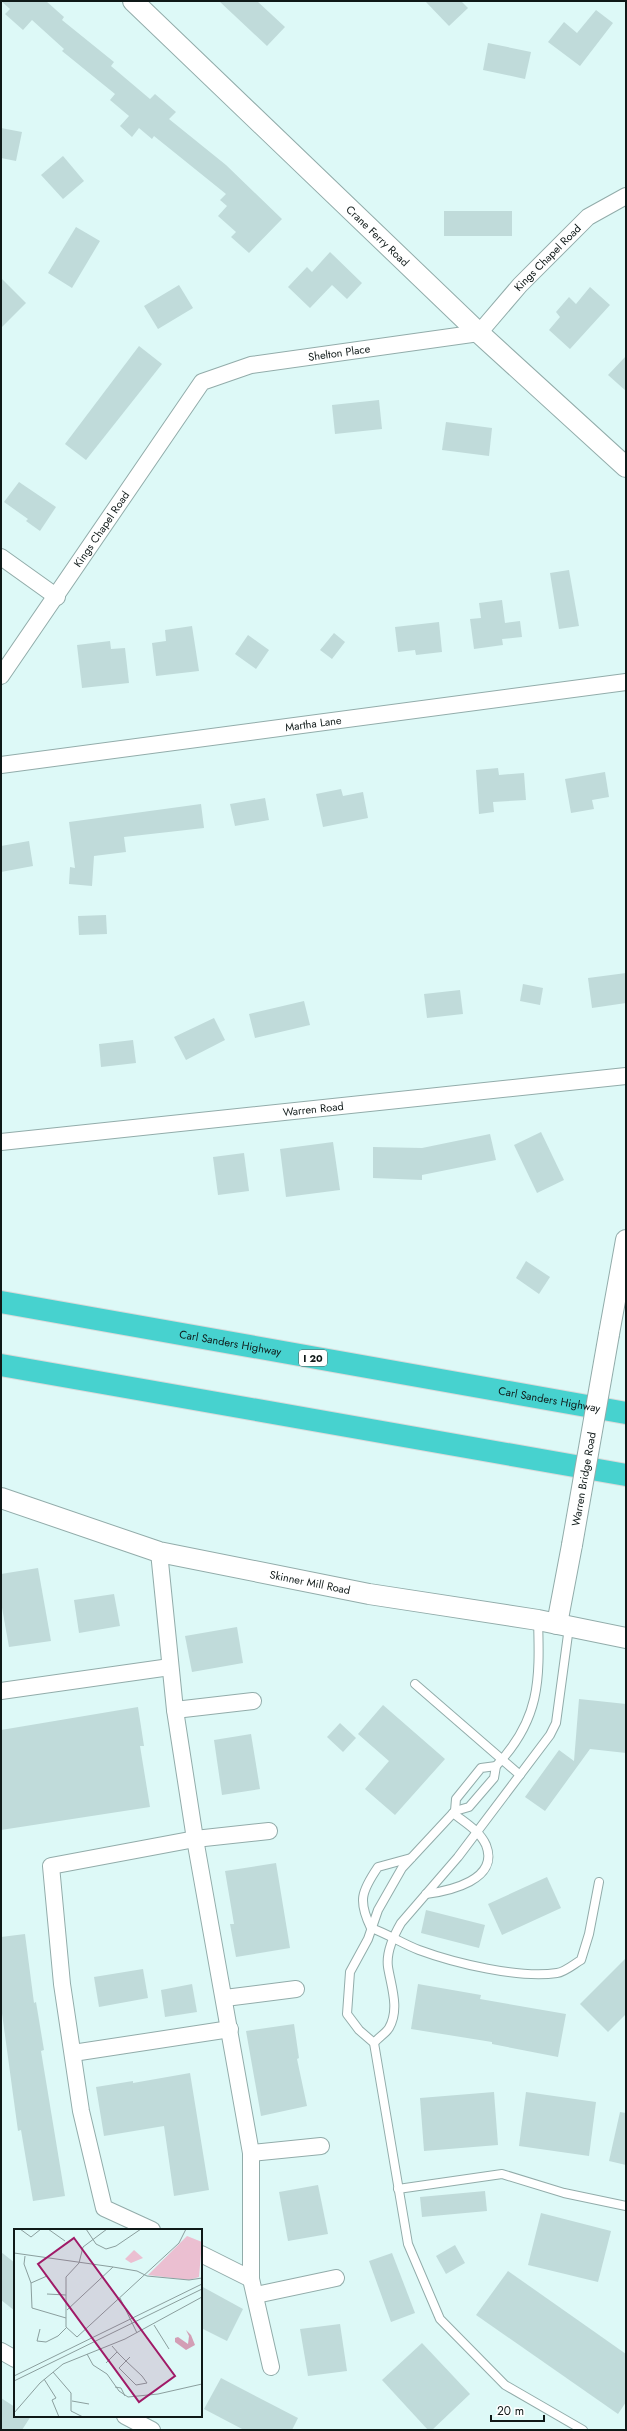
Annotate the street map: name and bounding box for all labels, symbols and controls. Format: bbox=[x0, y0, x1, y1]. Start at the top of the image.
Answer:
street label: Crane Ferry Road bbox=[342, 202, 413, 270]
street label: Kings Chapel Road bbox=[510, 221, 584, 295]
street label: Shelton Place bbox=[307, 340, 372, 365]
street label: Kings Chapel Road bbox=[70, 488, 133, 570]
street label: Martha Lane bbox=[284, 712, 343, 735]
street label: Warren Road bbox=[282, 1098, 344, 1120]
street label: Carl Sanders Highway bbox=[178, 1326, 283, 1360]
road number: I 20 bbox=[299, 1350, 327, 1366]
street label: Carl Sanders Highway bbox=[497, 1382, 602, 1416]
street label: Warren Bridge Road bbox=[567, 1431, 600, 1527]
street label: Skinner Mill Road bbox=[268, 1566, 352, 1598]
inset map bbox=[14, 2229, 202, 2417]
scale bar bbox=[491, 2397, 544, 2423]
text: 20 m bbox=[497, 2402, 524, 2420]

